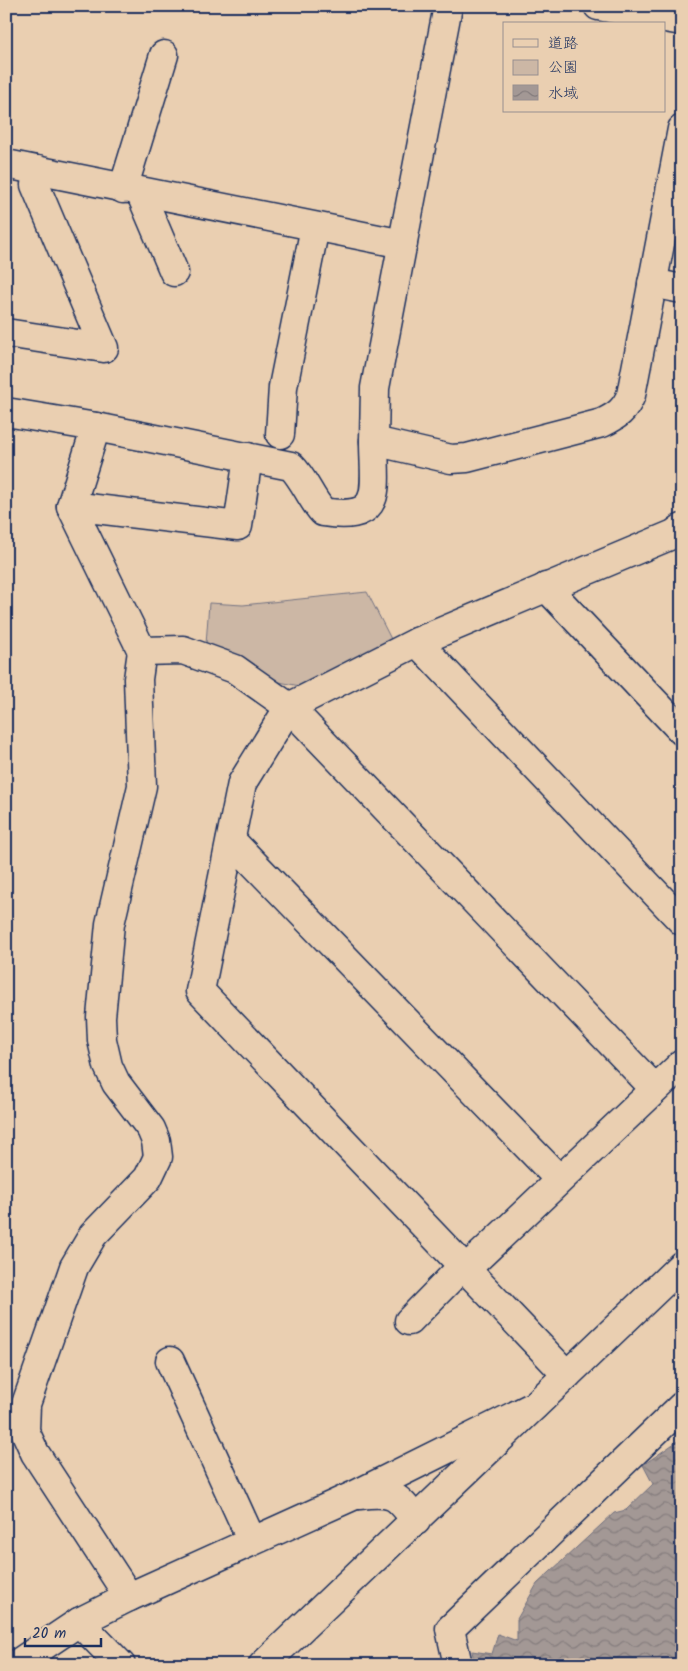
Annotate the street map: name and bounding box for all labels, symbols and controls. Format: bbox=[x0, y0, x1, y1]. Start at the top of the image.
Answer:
legend bbox=[503, 22, 666, 112]
text: 道路 bbox=[548, 32, 578, 56]
text: 公園 bbox=[548, 56, 578, 80]
text: 水域 bbox=[548, 82, 578, 106]
scale bar bbox=[25, 1616, 101, 1648]
text: 20 m bbox=[32, 1622, 66, 1646]

